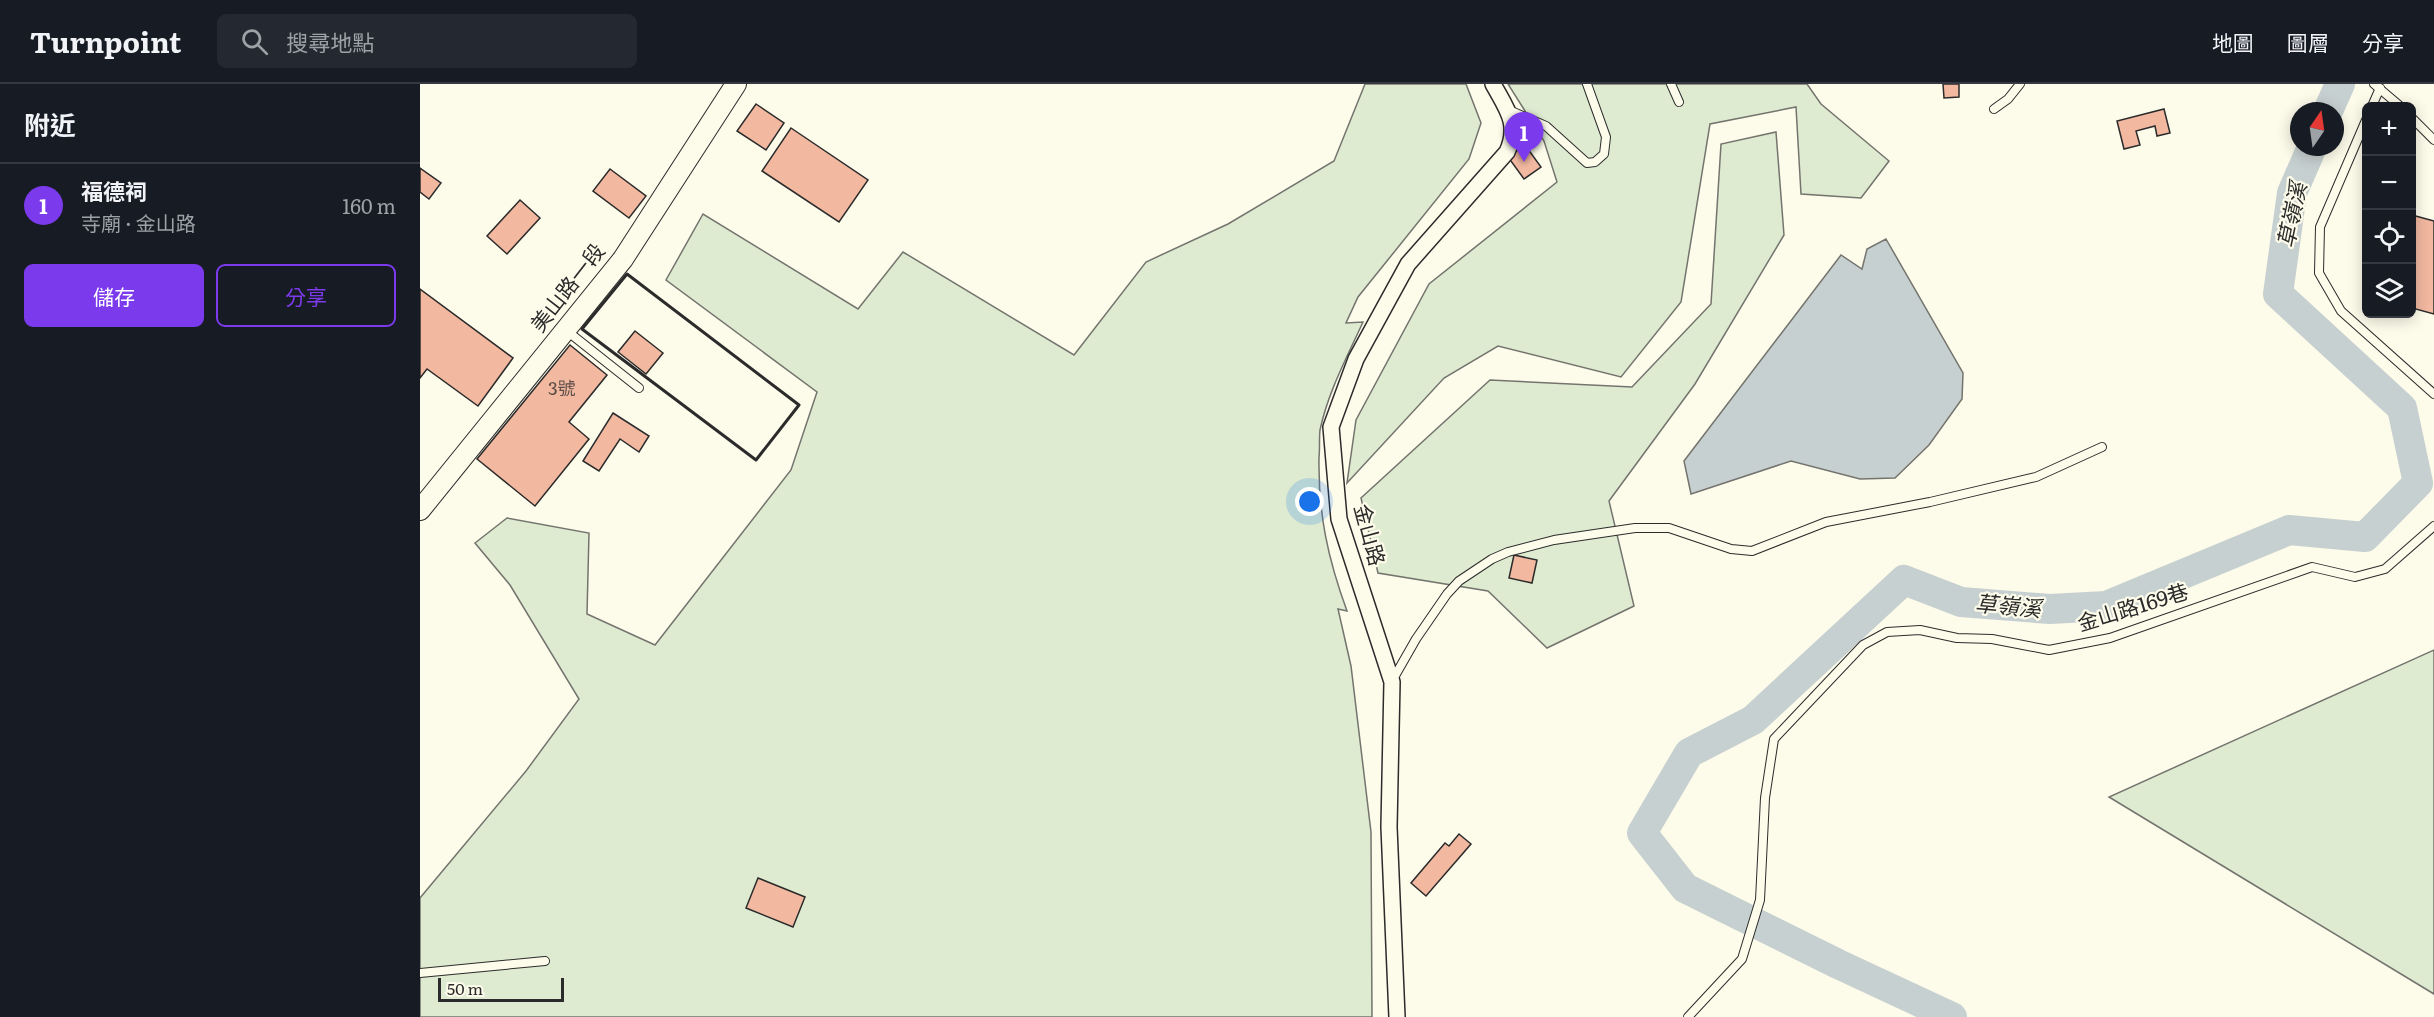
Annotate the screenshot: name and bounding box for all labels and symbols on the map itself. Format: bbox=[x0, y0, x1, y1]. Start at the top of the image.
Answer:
north arrow bbox=[2290, 102, 2344, 156]
pin: 1 bbox=[1504, 112, 1544, 162]
water label: 草嶺溪 bbox=[2268, 176, 2314, 250]
street label: 美山路一段 bbox=[521, 236, 611, 337]
house number: 3號 bbox=[548, 374, 576, 401]
your location bbox=[1295, 487, 1324, 516]
street label: 金山路 bbox=[1348, 500, 1395, 569]
street label: 金山路169巷 bbox=[2073, 574, 2192, 637]
water label: 草嶺溪 bbox=[1974, 585, 2045, 624]
scale bar bbox=[438, 975, 564, 1002]

